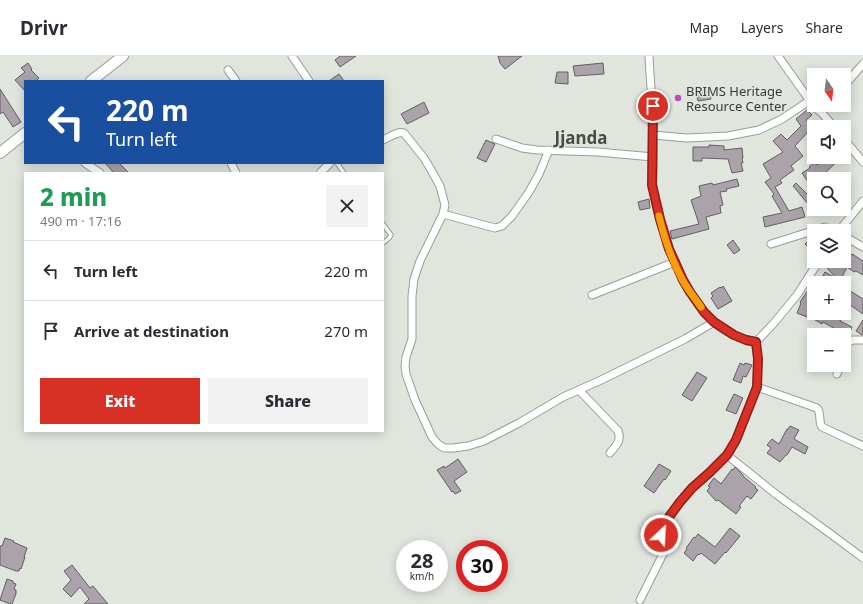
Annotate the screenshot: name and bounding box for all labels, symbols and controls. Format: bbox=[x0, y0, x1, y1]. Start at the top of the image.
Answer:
text: Drivr bbox=[20, 15, 67, 41]
text: Map bbox=[690, 18, 719, 37]
text: Layers bbox=[741, 18, 783, 37]
text: Share bbox=[805, 18, 843, 37]
north arrow bbox=[807, 68, 851, 112]
map controls bbox=[807, 68, 851, 372]
place label: BRIMS Heritage Resource Center bbox=[686, 82, 787, 115]
pin bbox=[636, 89, 670, 123]
text: 220 m bbox=[106, 91, 189, 129]
marker: BRIMS Heritage Resource Center bbox=[673, 93, 683, 103]
icon: arrive bbox=[642, 95, 664, 117]
icon: left bbox=[40, 96, 92, 148]
button: sound bbox=[807, 120, 851, 164]
district label: Jjanda bbox=[553, 126, 607, 149]
text: Turn left bbox=[106, 127, 177, 151]
button: search bbox=[807, 172, 851, 216]
text: 2 min bbox=[40, 180, 107, 213]
button: close bbox=[326, 185, 368, 227]
text: 490 m · 17:16 bbox=[40, 212, 121, 230]
button: layers bbox=[807, 224, 851, 268]
icon: left bbox=[40, 260, 62, 282]
text: Turn left bbox=[74, 261, 138, 281]
text: 220 m bbox=[324, 261, 368, 281]
button: + bbox=[807, 276, 851, 320]
icon: arrive bbox=[40, 320, 62, 342]
text: Arrive at destination bbox=[74, 321, 229, 341]
text: 270 m bbox=[324, 321, 368, 341]
button: − bbox=[807, 328, 851, 372]
button: Exit bbox=[40, 378, 200, 424]
button: Share bbox=[208, 378, 368, 424]
position arrow bbox=[640, 514, 682, 556]
speed limit sign: 30 bbox=[456, 540, 508, 592]
text: 28 bbox=[411, 547, 433, 574]
text: km/h bbox=[410, 569, 434, 583]

